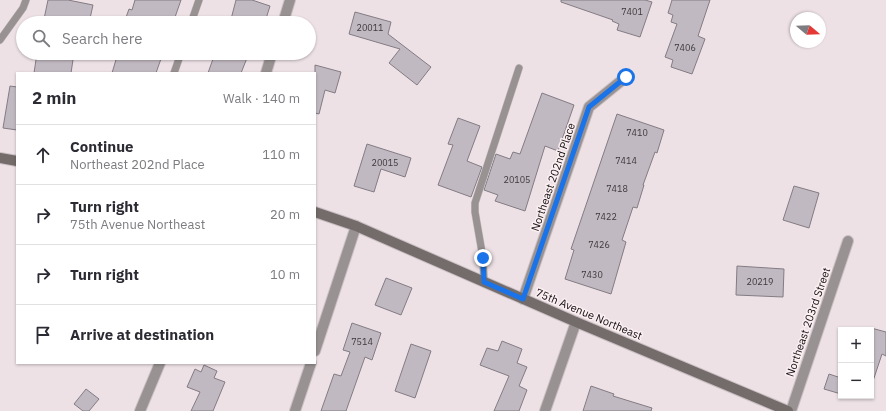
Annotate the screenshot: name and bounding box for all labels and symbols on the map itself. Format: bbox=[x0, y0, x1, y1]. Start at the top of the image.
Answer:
house number: 7401 bbox=[621, 6, 643, 17]
north arrow bbox=[790, 12, 826, 48]
house number: 20011 bbox=[356, 22, 384, 33]
house number: 7406 bbox=[674, 42, 696, 53]
route start bbox=[617, 68, 635, 86]
street label: Northeast 202nd Place bbox=[528, 121, 578, 233]
house number: 7410 bbox=[626, 127, 648, 138]
house number: 7414 bbox=[615, 155, 637, 166]
house number: 20015 bbox=[371, 157, 399, 168]
house number: 20105 bbox=[503, 174, 531, 185]
house number: 7418 bbox=[606, 183, 628, 194]
house number: 7422 bbox=[595, 211, 617, 222]
house number: 7426 bbox=[588, 239, 610, 250]
route end bbox=[474, 249, 492, 267]
street label: Northeast 203rd Street bbox=[783, 265, 833, 379]
house number: 7430 bbox=[581, 269, 603, 280]
house number: 20219 bbox=[746, 276, 774, 287]
street label: 75th Avenue Northeast bbox=[534, 285, 645, 343]
house number: 7514 bbox=[351, 336, 373, 347]

